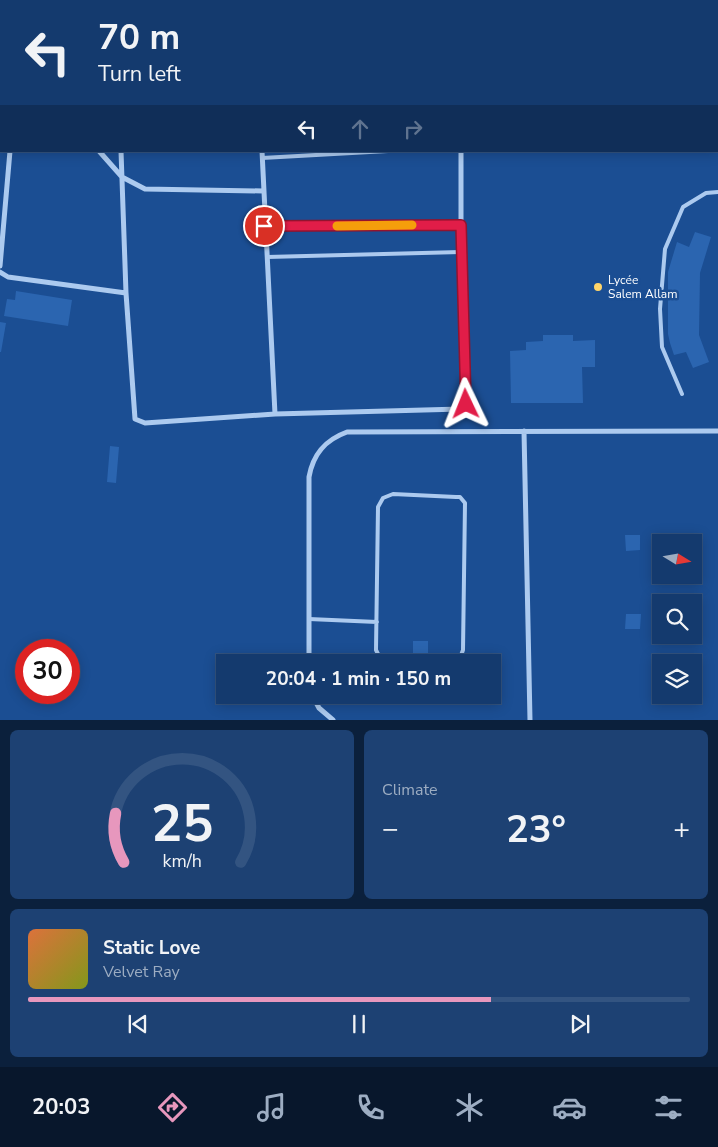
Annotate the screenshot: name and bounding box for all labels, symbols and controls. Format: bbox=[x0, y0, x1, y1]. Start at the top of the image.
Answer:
text: 70 m bbox=[98, 14, 180, 61]
icon: left bbox=[15, 20, 80, 85]
text: Turn left bbox=[98, 59, 181, 89]
icon: left bbox=[293, 115, 321, 143]
icon: ahead bbox=[346, 115, 374, 143]
icon: right bbox=[399, 115, 427, 143]
pin bbox=[243, 205, 285, 247]
icon: arrive bbox=[250, 212, 278, 240]
place label: Lycée Salem Allam bbox=[608, 272, 677, 302]
marker: Lycée Salem Allam bbox=[592, 281, 604, 293]
position arrow bbox=[439, 377, 491, 429]
north arrow bbox=[652, 534, 702, 584]
map controls bbox=[652, 534, 702, 704]
button: search bbox=[652, 594, 702, 644]
speed limit sign: 30 bbox=[15, 639, 80, 704]
button: layers bbox=[652, 654, 702, 704]
text: 20:04 · 1 min · 150 m bbox=[266, 666, 451, 692]
text: Climate bbox=[382, 779, 437, 801]
text: 25 bbox=[151, 788, 213, 859]
text: 23° bbox=[506, 804, 566, 855]
text: − bbox=[382, 810, 399, 848]
text: + bbox=[673, 810, 690, 848]
text: km/h bbox=[162, 849, 202, 873]
text: Static Love bbox=[103, 935, 200, 961]
text: Velvet Ray bbox=[103, 961, 180, 983]
icon: previous bbox=[124, 1010, 152, 1038]
icon: pause bbox=[345, 1010, 373, 1038]
icon: next bbox=[566, 1010, 594, 1038]
icon: directions bbox=[155, 1090, 190, 1125]
icon: music bbox=[254, 1090, 289, 1125]
icon: phone bbox=[353, 1090, 388, 1125]
icon: climate bbox=[452, 1090, 487, 1125]
icon: car bbox=[552, 1090, 587, 1125]
icon: filters bbox=[651, 1090, 686, 1125]
text: 20:03 bbox=[32, 1092, 90, 1122]

